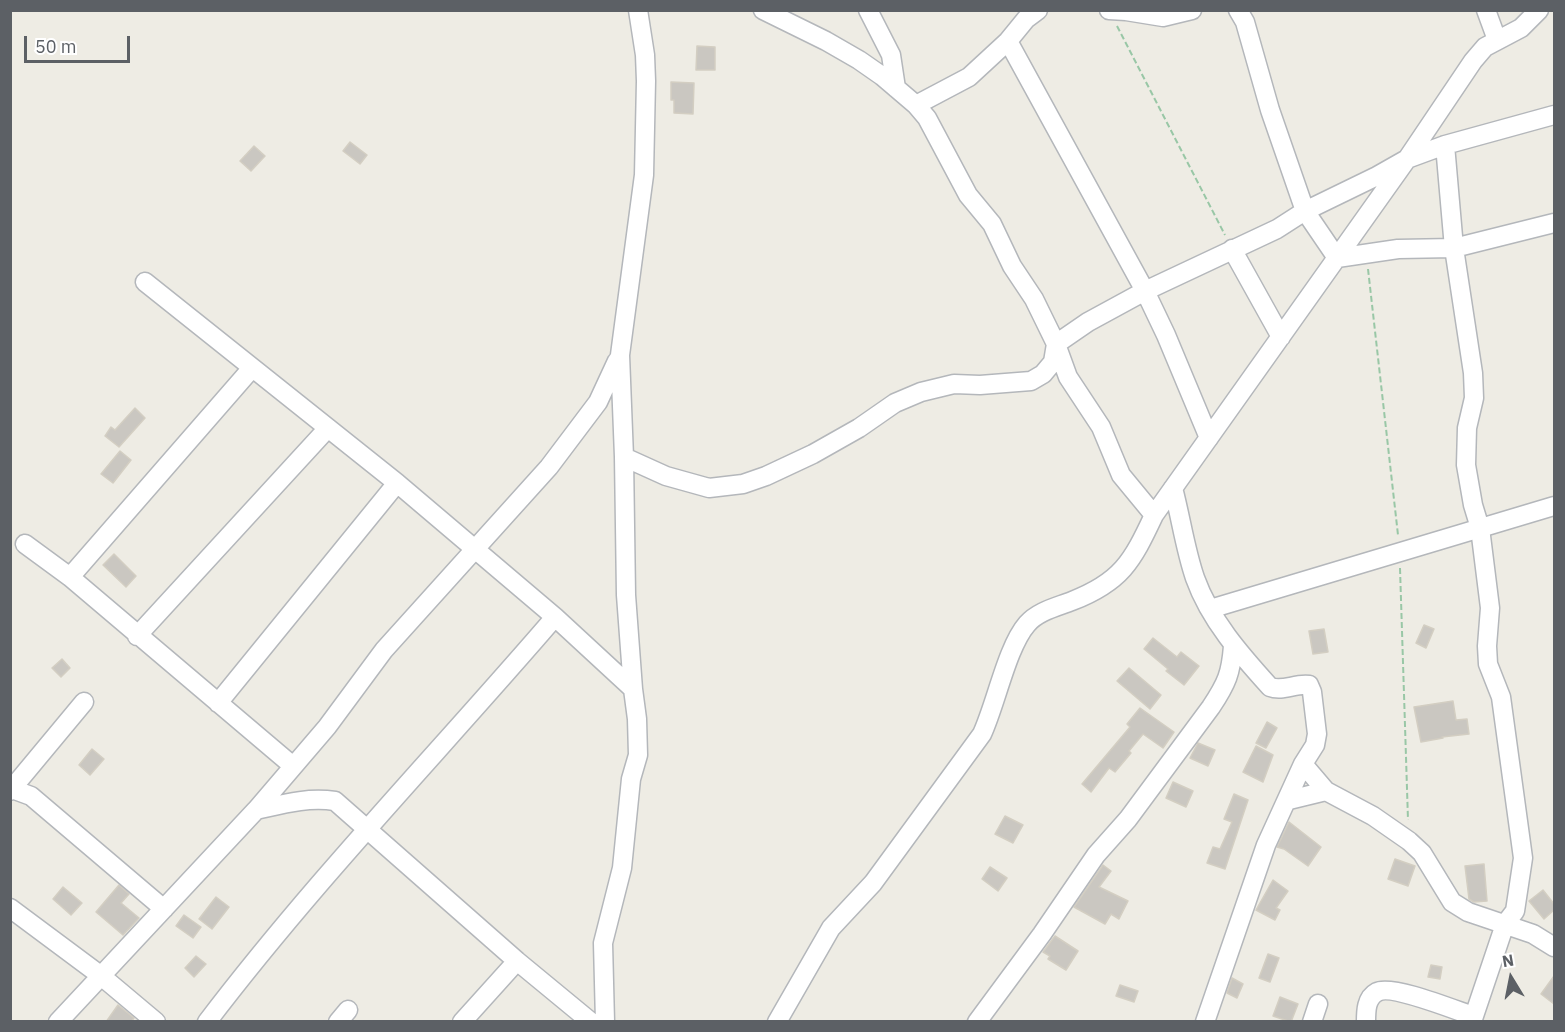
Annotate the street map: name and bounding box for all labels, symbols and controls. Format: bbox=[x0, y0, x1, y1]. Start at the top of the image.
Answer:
scale bar bbox=[27, 24, 134, 62]
text: 50 m bbox=[35, 35, 77, 58]
north arrow bbox=[1481, 948, 1541, 1008]
text: N bbox=[1500, 949, 1515, 971]

